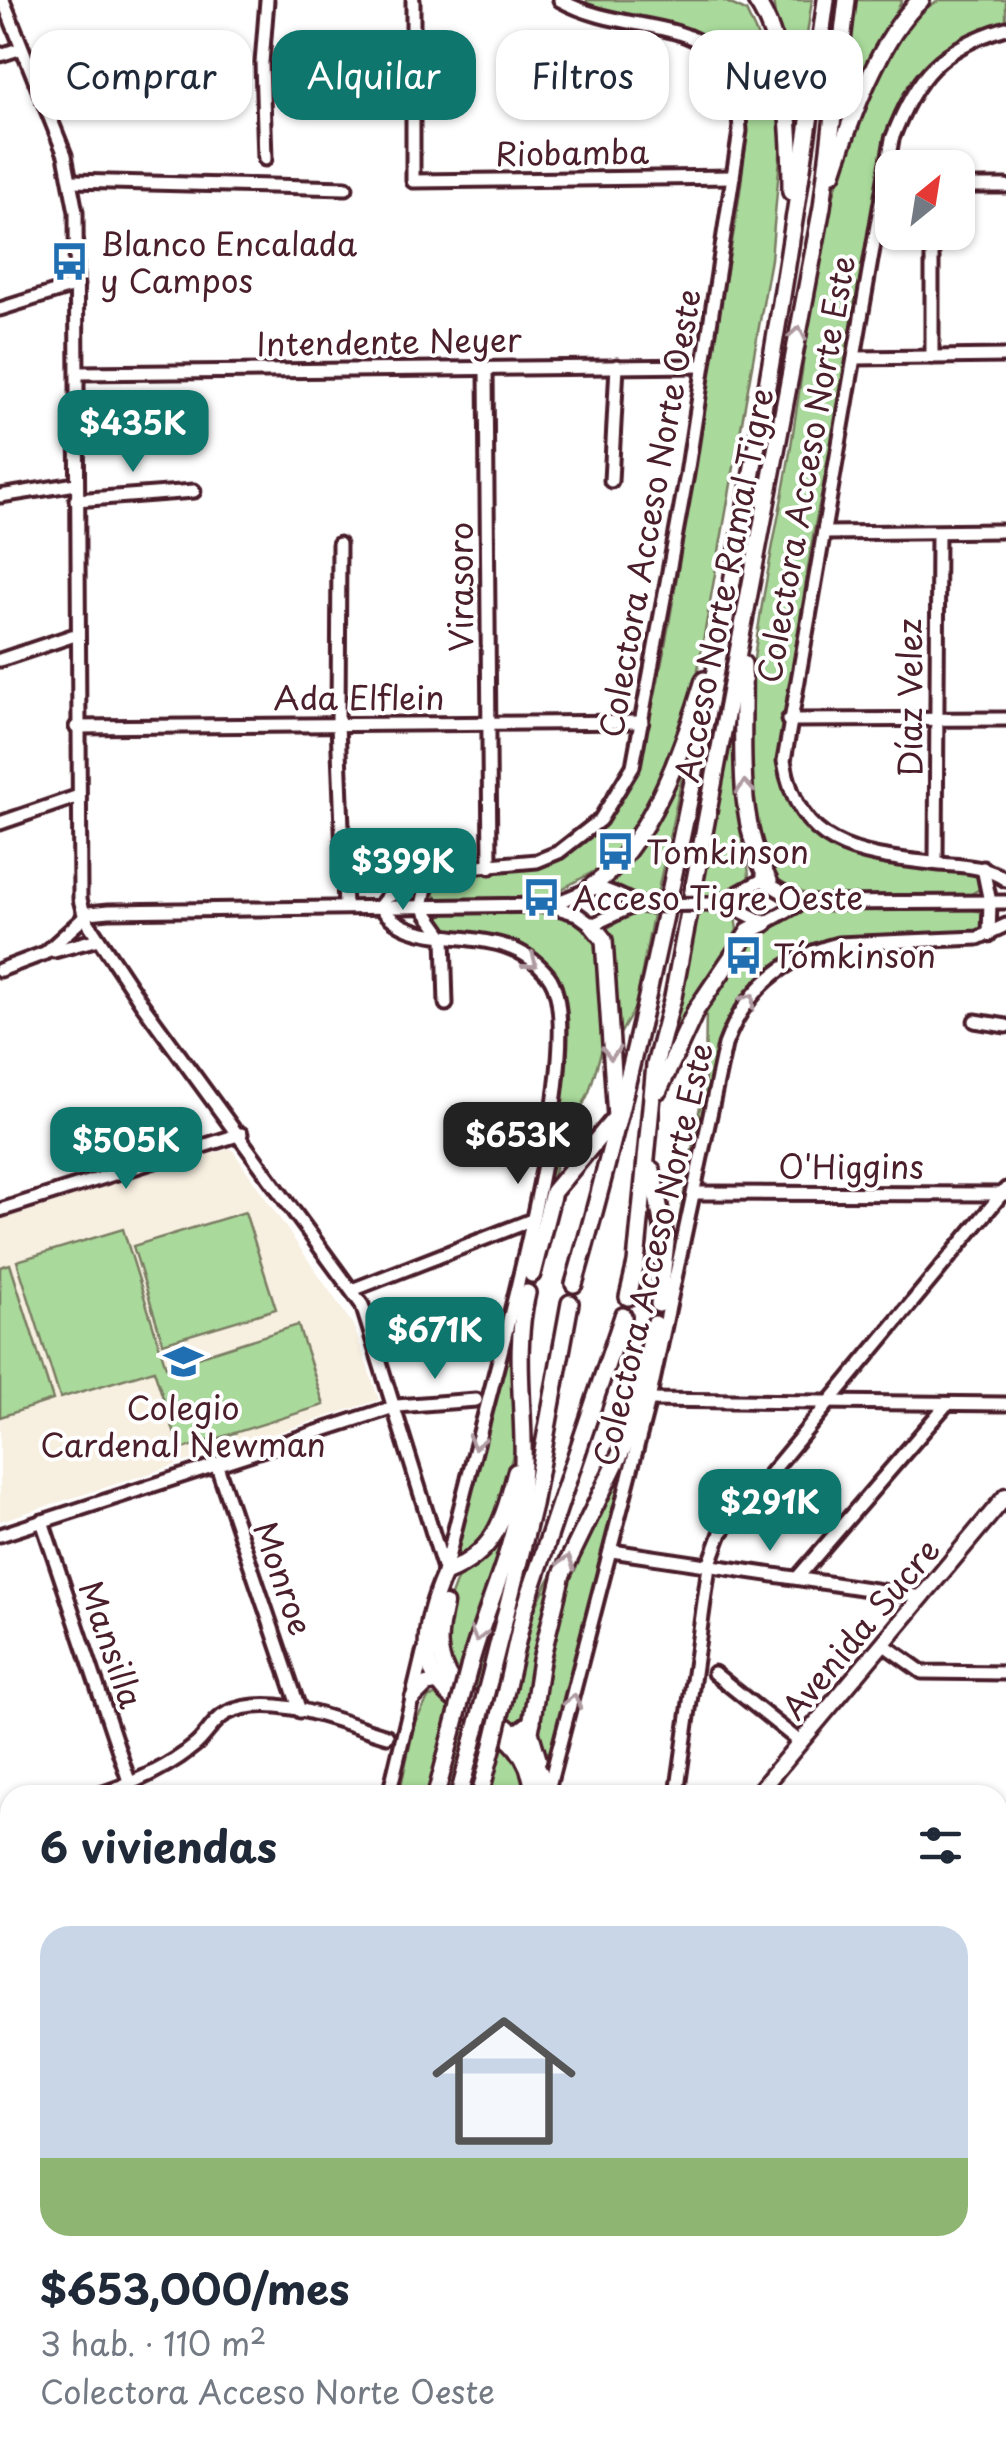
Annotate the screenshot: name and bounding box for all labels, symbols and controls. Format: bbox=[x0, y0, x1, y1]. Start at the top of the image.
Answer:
chip: Comprar bbox=[30, 30, 252, 120]
chip: Alquilar bbox=[272, 30, 476, 120]
chip: Filtros bbox=[496, 30, 669, 120]
chip: Nuevo bbox=[689, 30, 863, 120]
street label: Riobamba bbox=[495, 127, 649, 177]
north arrow bbox=[875, 150, 975, 250]
map controls bbox=[875, 150, 975, 250]
place label: Blanco Encalada y Campos bbox=[100, 219, 357, 304]
bus stop icon: Blanco Encalada y Campos bbox=[49, 240, 91, 282]
street label: Colectora Acceso Norte Este bbox=[744, 251, 866, 687]
street label: Colectora Acceso Norte Oeste bbox=[586, 285, 712, 741]
street label: Intendente Neyer bbox=[256, 315, 522, 367]
one-way arrow bbox=[787, 324, 808, 341]
street label: Acceso Norte Ramal Tigre bbox=[661, 384, 785, 786]
pin: $435K bbox=[63, 390, 203, 475]
text: $435K bbox=[80, 398, 186, 446]
street label: Virasoro bbox=[436, 522, 484, 652]
street label: Díaz Velez bbox=[885, 619, 933, 777]
street label: Ada Elflein bbox=[274, 673, 444, 721]
one-way arrow bbox=[735, 779, 757, 795]
place label: Tomkinson bbox=[646, 827, 809, 875]
pin: $399K bbox=[333, 828, 473, 913]
bus stop icon: Tomkinson bbox=[595, 830, 637, 872]
text: $399K bbox=[351, 836, 455, 884]
place label: Acceso Tigre Oeste bbox=[572, 873, 863, 921]
bus stop icon: Acceso Tigre Oeste bbox=[521, 876, 563, 918]
place label: Tómkinson bbox=[773, 931, 936, 979]
bus stop icon: Tómkinson bbox=[722, 934, 764, 976]
one-way arrow bbox=[520, 950, 538, 967]
one-way arrow bbox=[738, 993, 755, 1011]
street label: Colectora Acceso Norte Este bbox=[580, 1037, 724, 1471]
one-way arrow bbox=[601, 1045, 622, 1061]
pin: $653K bbox=[448, 1102, 588, 1187]
pin: $505K bbox=[56, 1107, 196, 1192]
text: $653K bbox=[465, 1110, 571, 1158]
text: $505K bbox=[72, 1115, 180, 1163]
street label: O'Higgins bbox=[778, 1142, 924, 1190]
pin: $671K bbox=[365, 1297, 505, 1382]
text: $671K bbox=[387, 1305, 483, 1353]
school or university icon: Colegio Cardenal Newman bbox=[162, 1341, 204, 1383]
place label: Colegio Cardenal Newman bbox=[40, 1383, 326, 1468]
one-way arrow bbox=[467, 1433, 488, 1450]
pin: $291K bbox=[700, 1469, 840, 1554]
text: $291K bbox=[720, 1477, 820, 1525]
street label: Monroe bbox=[242, 1515, 326, 1641]
street label: Avenida Sucre bbox=[770, 1527, 950, 1729]
one-way arrow bbox=[555, 1555, 575, 1572]
street label: Mansilla bbox=[68, 1574, 156, 1714]
one-way arrow bbox=[468, 1626, 489, 1643]
one-way arrow bbox=[561, 1693, 582, 1710]
text: 6 viviendas bbox=[40, 1814, 277, 1877]
icon: filters bbox=[913, 1818, 968, 1873]
icon: home bbox=[414, 1991, 594, 2171]
text: $653,000/mes bbox=[40, 2256, 349, 2319]
text: 3 hab. · 110 m² bbox=[40, 2319, 267, 2367]
text: Colectora Acceso Norte Oeste bbox=[40, 2367, 495, 2415]

